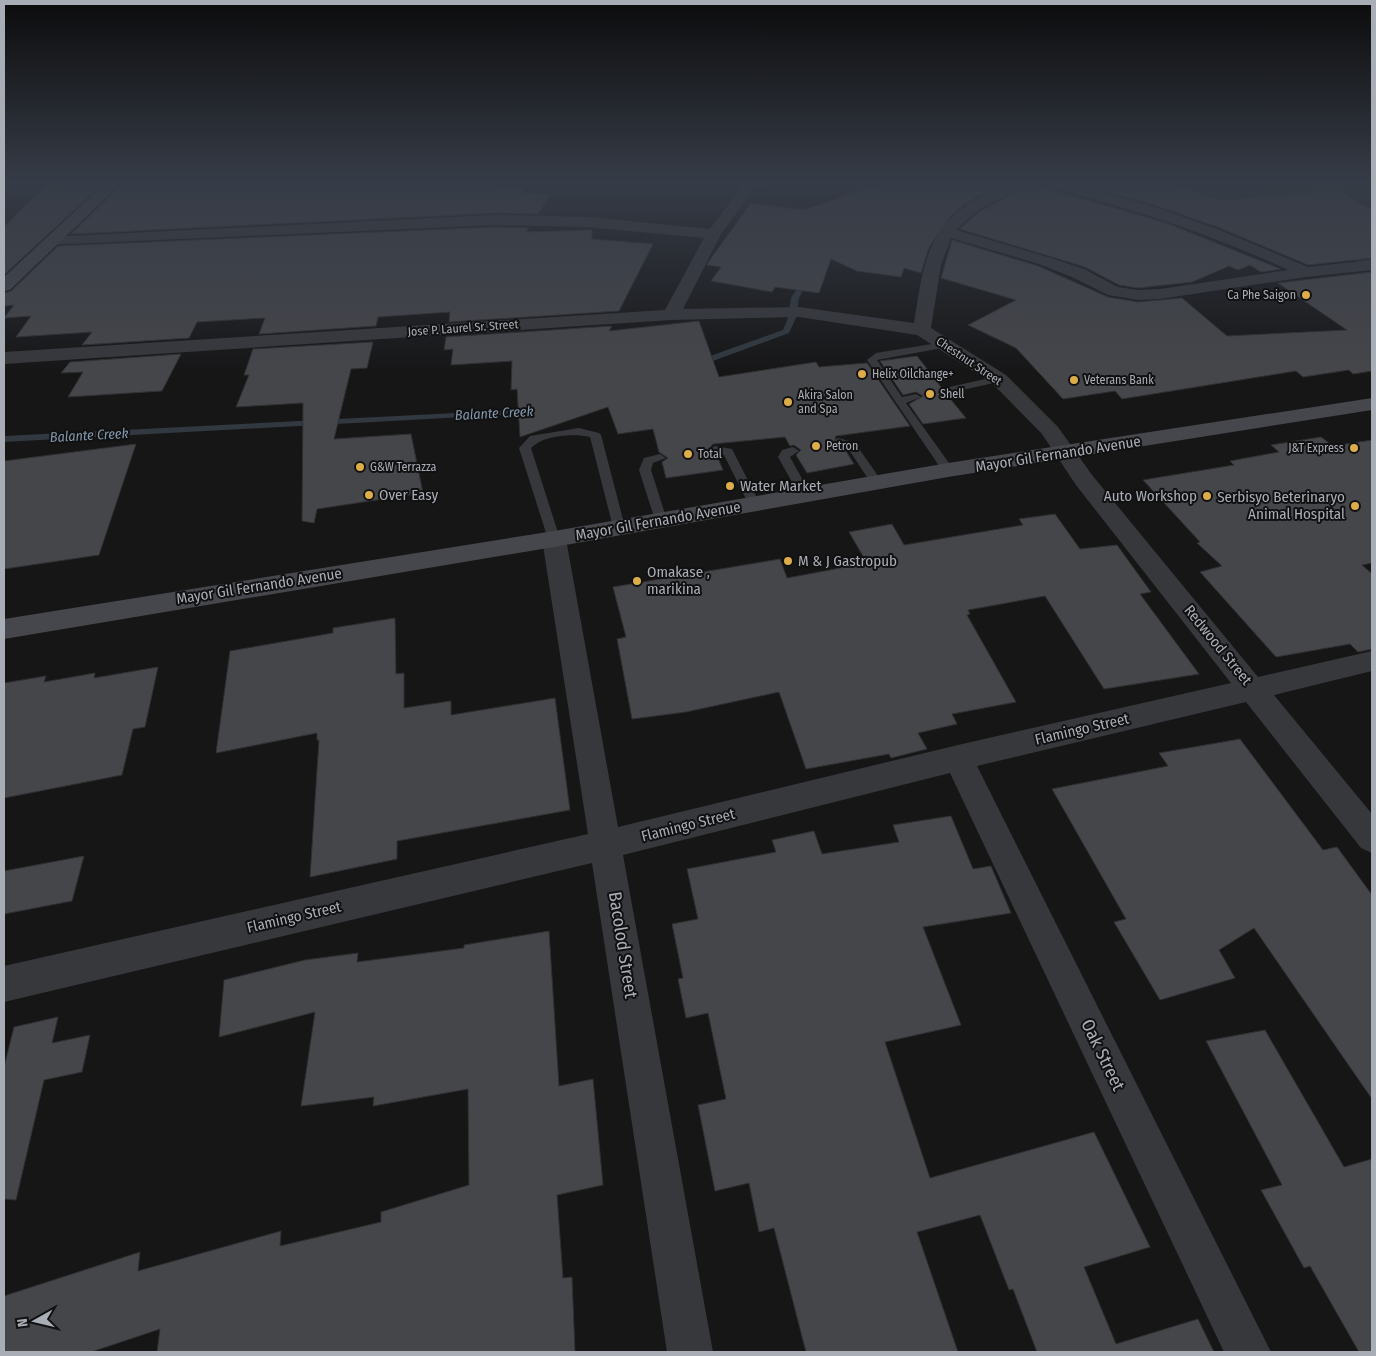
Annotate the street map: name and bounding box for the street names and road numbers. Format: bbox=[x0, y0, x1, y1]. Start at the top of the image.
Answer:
street label: Jose P. Laurel Sr. Street bbox=[407, 317, 519, 339]
street label: Chestnut Street bbox=[934, 334, 1005, 388]
street label: Mayor Gil Fernando Avenue bbox=[974, 432, 1142, 476]
street label: Mayor Gil Fernando Avenue bbox=[574, 498, 742, 544]
street label: Mayor Gil Fernando Avenue bbox=[175, 564, 343, 608]
street label: Redwood Street bbox=[1180, 601, 1256, 689]
street label: Flamingo Street bbox=[1033, 709, 1131, 749]
street label: Flamingo Street bbox=[639, 805, 737, 845]
street label: Bacolod Street bbox=[604, 890, 642, 1000]
street label: Flamingo Street bbox=[245, 897, 343, 937]
street label: Oak Street bbox=[1076, 1016, 1130, 1094]

